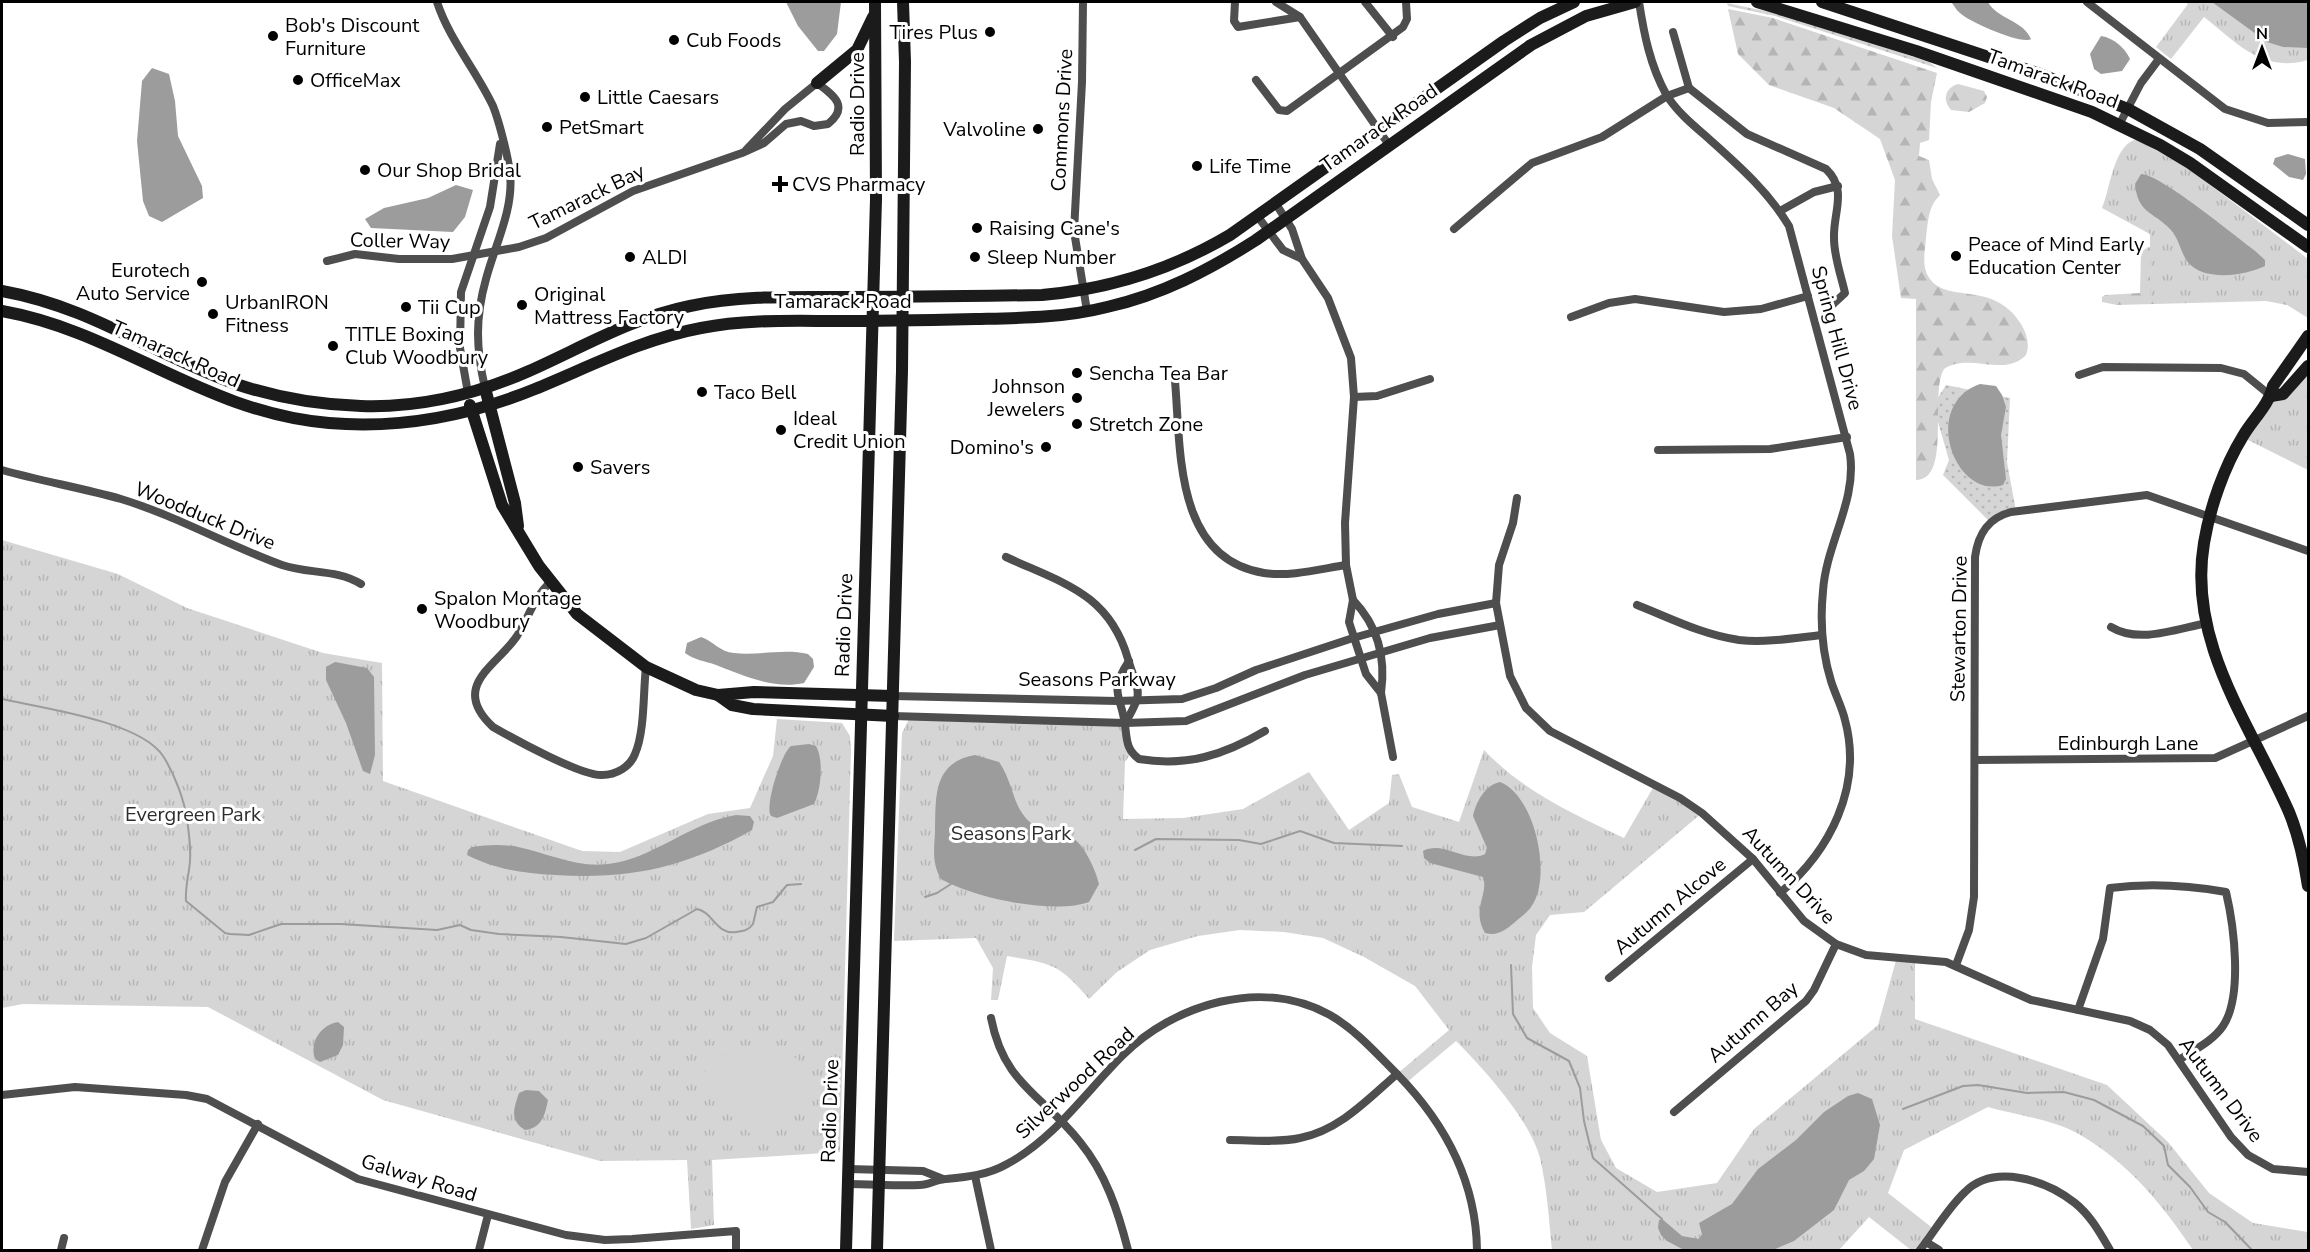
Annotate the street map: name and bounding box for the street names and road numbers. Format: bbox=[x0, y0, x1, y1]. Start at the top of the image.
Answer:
street label: Tamarack Road bbox=[1984, 43, 2122, 115]
street label: Commons Drive bbox=[1045, 48, 1079, 192]
street label: Radio Drive bbox=[844, 52, 871, 156]
street label: Tamarack Road bbox=[1315, 78, 1443, 178]
street label: Tamarack Bay bbox=[525, 157, 650, 237]
street label: Coller Way bbox=[350, 227, 451, 255]
street label: Spring Hill Drive bbox=[1805, 263, 1869, 413]
street label: Tamarack Road bbox=[774, 288, 912, 315]
street label: Tamarack Road bbox=[108, 314, 244, 394]
street label: Woodduck Drive bbox=[131, 475, 279, 557]
street label: Stewarton Drive bbox=[1944, 556, 1974, 702]
street label: Radio Drive bbox=[829, 573, 859, 677]
street label: Seasons Parkway bbox=[1018, 666, 1176, 693]
street label: Edinburgh Lane bbox=[2058, 730, 2198, 757]
street label: Autumn Drive bbox=[1736, 820, 1842, 930]
street label: Autumn Alcove bbox=[1608, 851, 1732, 961]
street label: Autumn Bay bbox=[1702, 975, 1805, 1069]
street label: Silverwood Road bbox=[1010, 1021, 1140, 1145]
street label: Autumn Drive bbox=[2173, 1032, 2269, 1148]
street label: Radio Drive bbox=[815, 1059, 845, 1163]
street label: Galway Road bbox=[358, 1148, 480, 1208]

